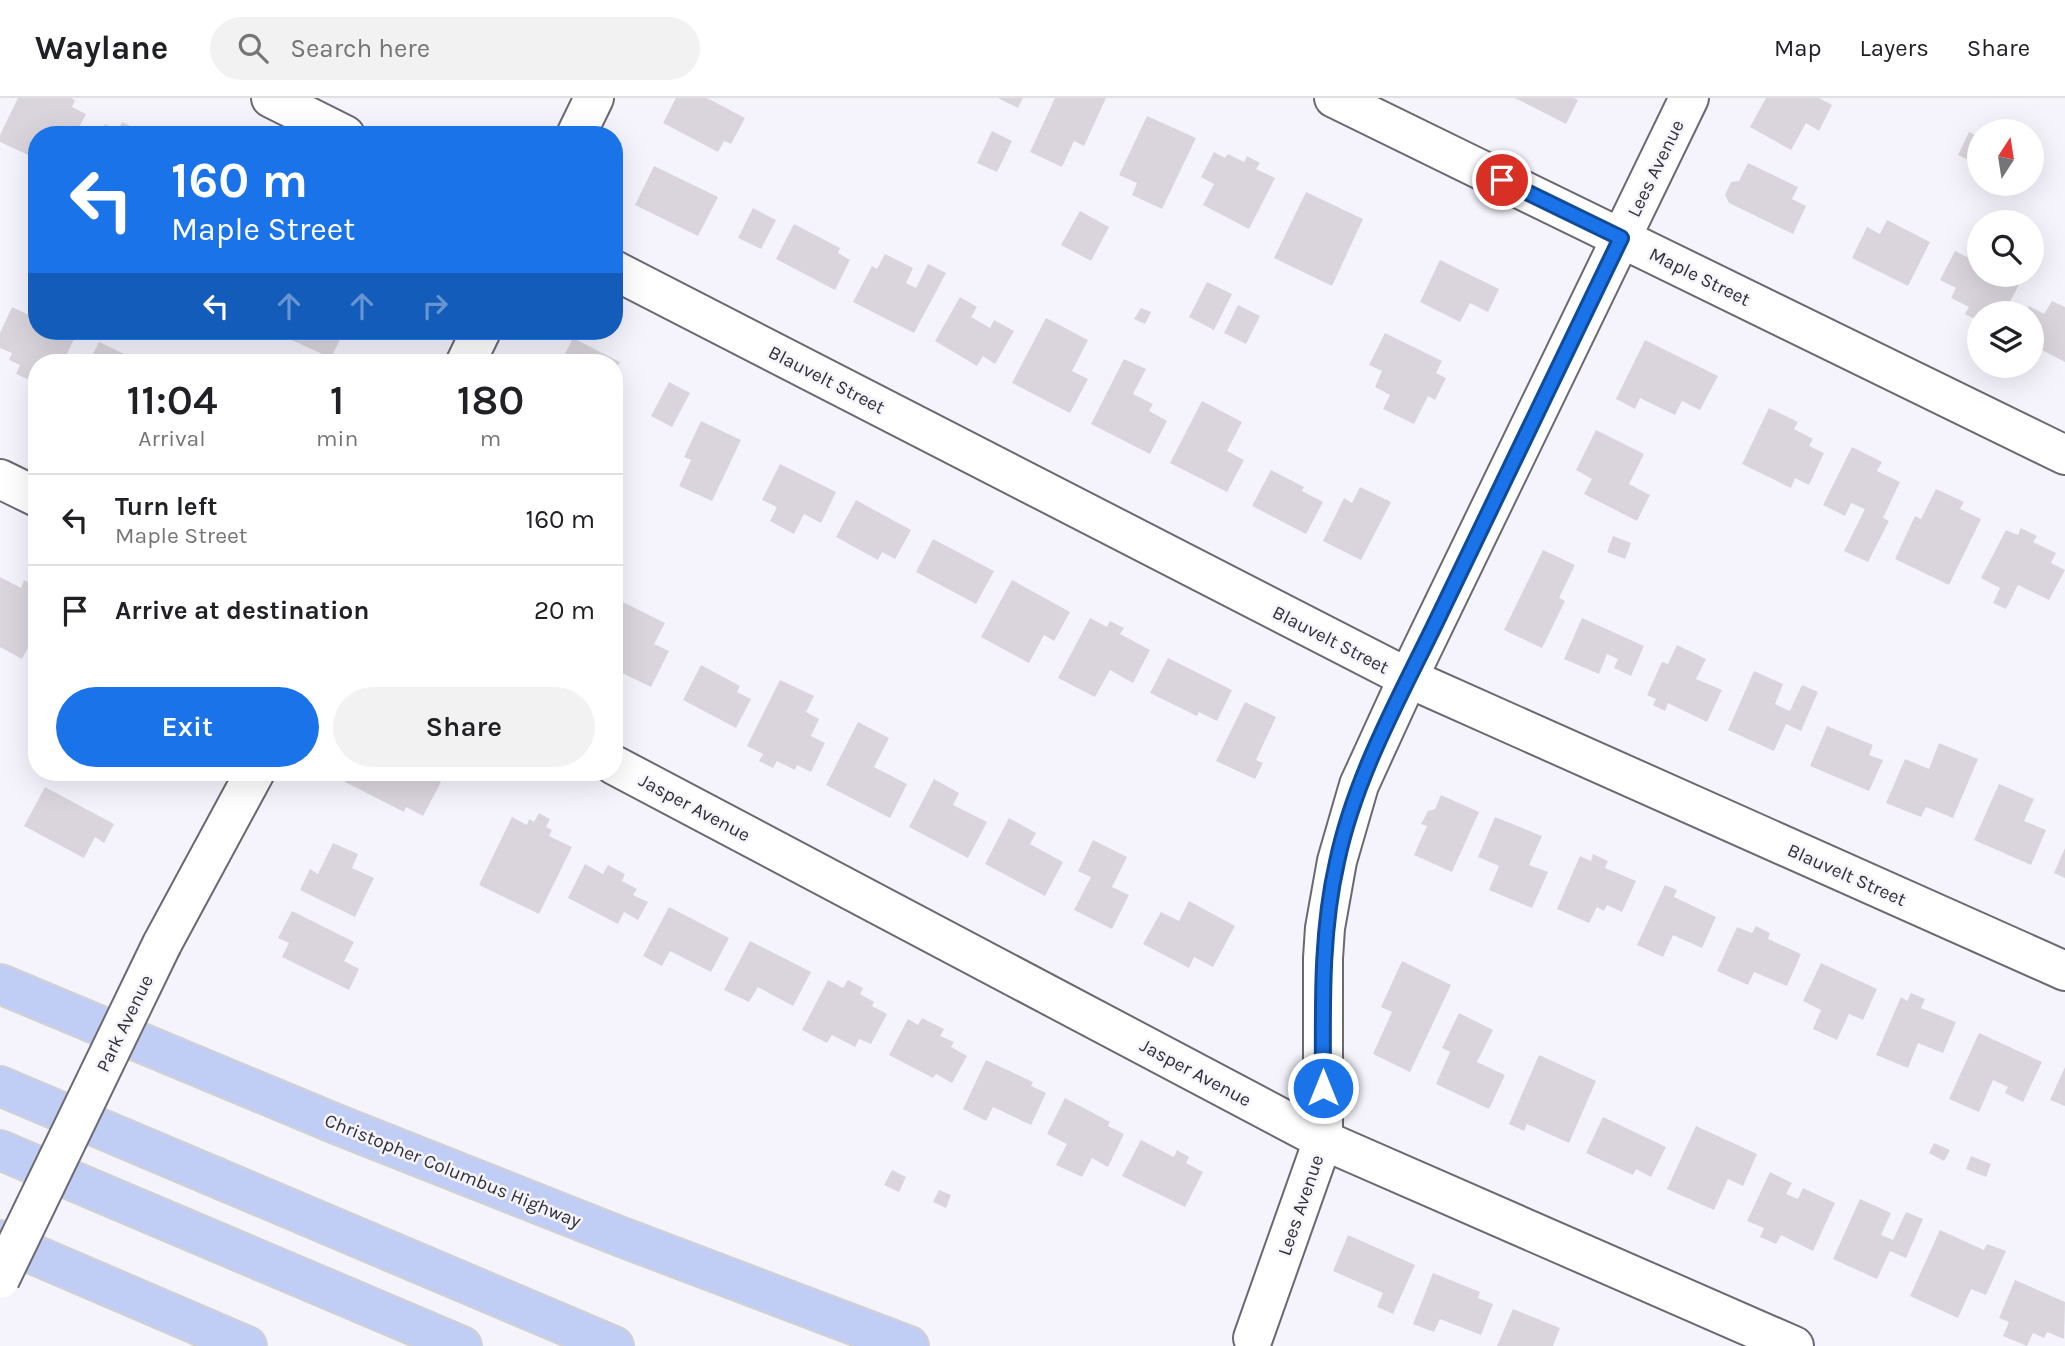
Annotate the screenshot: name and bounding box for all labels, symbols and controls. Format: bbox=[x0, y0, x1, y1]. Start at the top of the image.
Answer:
search box bbox=[210, 17, 700, 80]
text: Waylane bbox=[35, 29, 168, 67]
icon: search bbox=[234, 29, 272, 67]
text: Search here bbox=[290, 33, 430, 64]
text: Map bbox=[1774, 34, 1822, 62]
text: Layers bbox=[1860, 34, 1929, 62]
text: Share bbox=[1967, 34, 2030, 62]
street label: Lees Avenue bbox=[1623, 116, 1689, 221]
north arrow bbox=[1967, 119, 2044, 196]
map controls bbox=[1967, 119, 2044, 378]
pin bbox=[1472, 150, 1532, 210]
text: 160 m bbox=[171, 152, 308, 209]
icon: left bbox=[56, 154, 147, 245]
icon: arrive bbox=[1483, 161, 1521, 199]
button: search bbox=[1967, 210, 2044, 287]
text: Maple Street bbox=[171, 211, 355, 248]
street label: Maple Street bbox=[1646, 243, 1754, 311]
icon: left bbox=[197, 287, 235, 325]
icon: ahead bbox=[270, 287, 308, 325]
icon: ahead bbox=[343, 287, 381, 325]
icon: right bbox=[416, 287, 454, 325]
button: layers bbox=[1967, 301, 2044, 378]
street label: Blauvelt Street bbox=[765, 341, 888, 419]
text: 11:04 bbox=[127, 375, 217, 425]
text: 1 bbox=[330, 375, 345, 425]
text: 180 bbox=[457, 375, 524, 425]
text: Arrival bbox=[138, 425, 206, 452]
text: min bbox=[316, 425, 358, 452]
text: m bbox=[480, 425, 501, 452]
text: Turn left bbox=[115, 491, 217, 522]
icon: left bbox=[56, 501, 94, 539]
text: 160 m bbox=[526, 504, 595, 535]
text: Maple Street bbox=[115, 522, 247, 549]
icon: arrive bbox=[56, 592, 94, 630]
text: Arrive at destination bbox=[115, 595, 369, 626]
text: 20 m bbox=[534, 595, 595, 626]
street label: Blauvelt Street bbox=[1269, 601, 1392, 679]
button: Exit bbox=[56, 687, 319, 767]
button: Share bbox=[333, 687, 595, 767]
street label: Jasper Avenue bbox=[635, 769, 754, 846]
street label: Blauvelt Street bbox=[1784, 839, 1909, 911]
street label: Park Avenue bbox=[92, 971, 158, 1076]
street label: Jasper Avenue bbox=[1136, 1034, 1255, 1111]
position arrow bbox=[1286, 1051, 1360, 1125]
street label: Christopher Columbus Highway bbox=[321, 1109, 584, 1233]
street label: Lees Avenue bbox=[1273, 1152, 1329, 1259]

